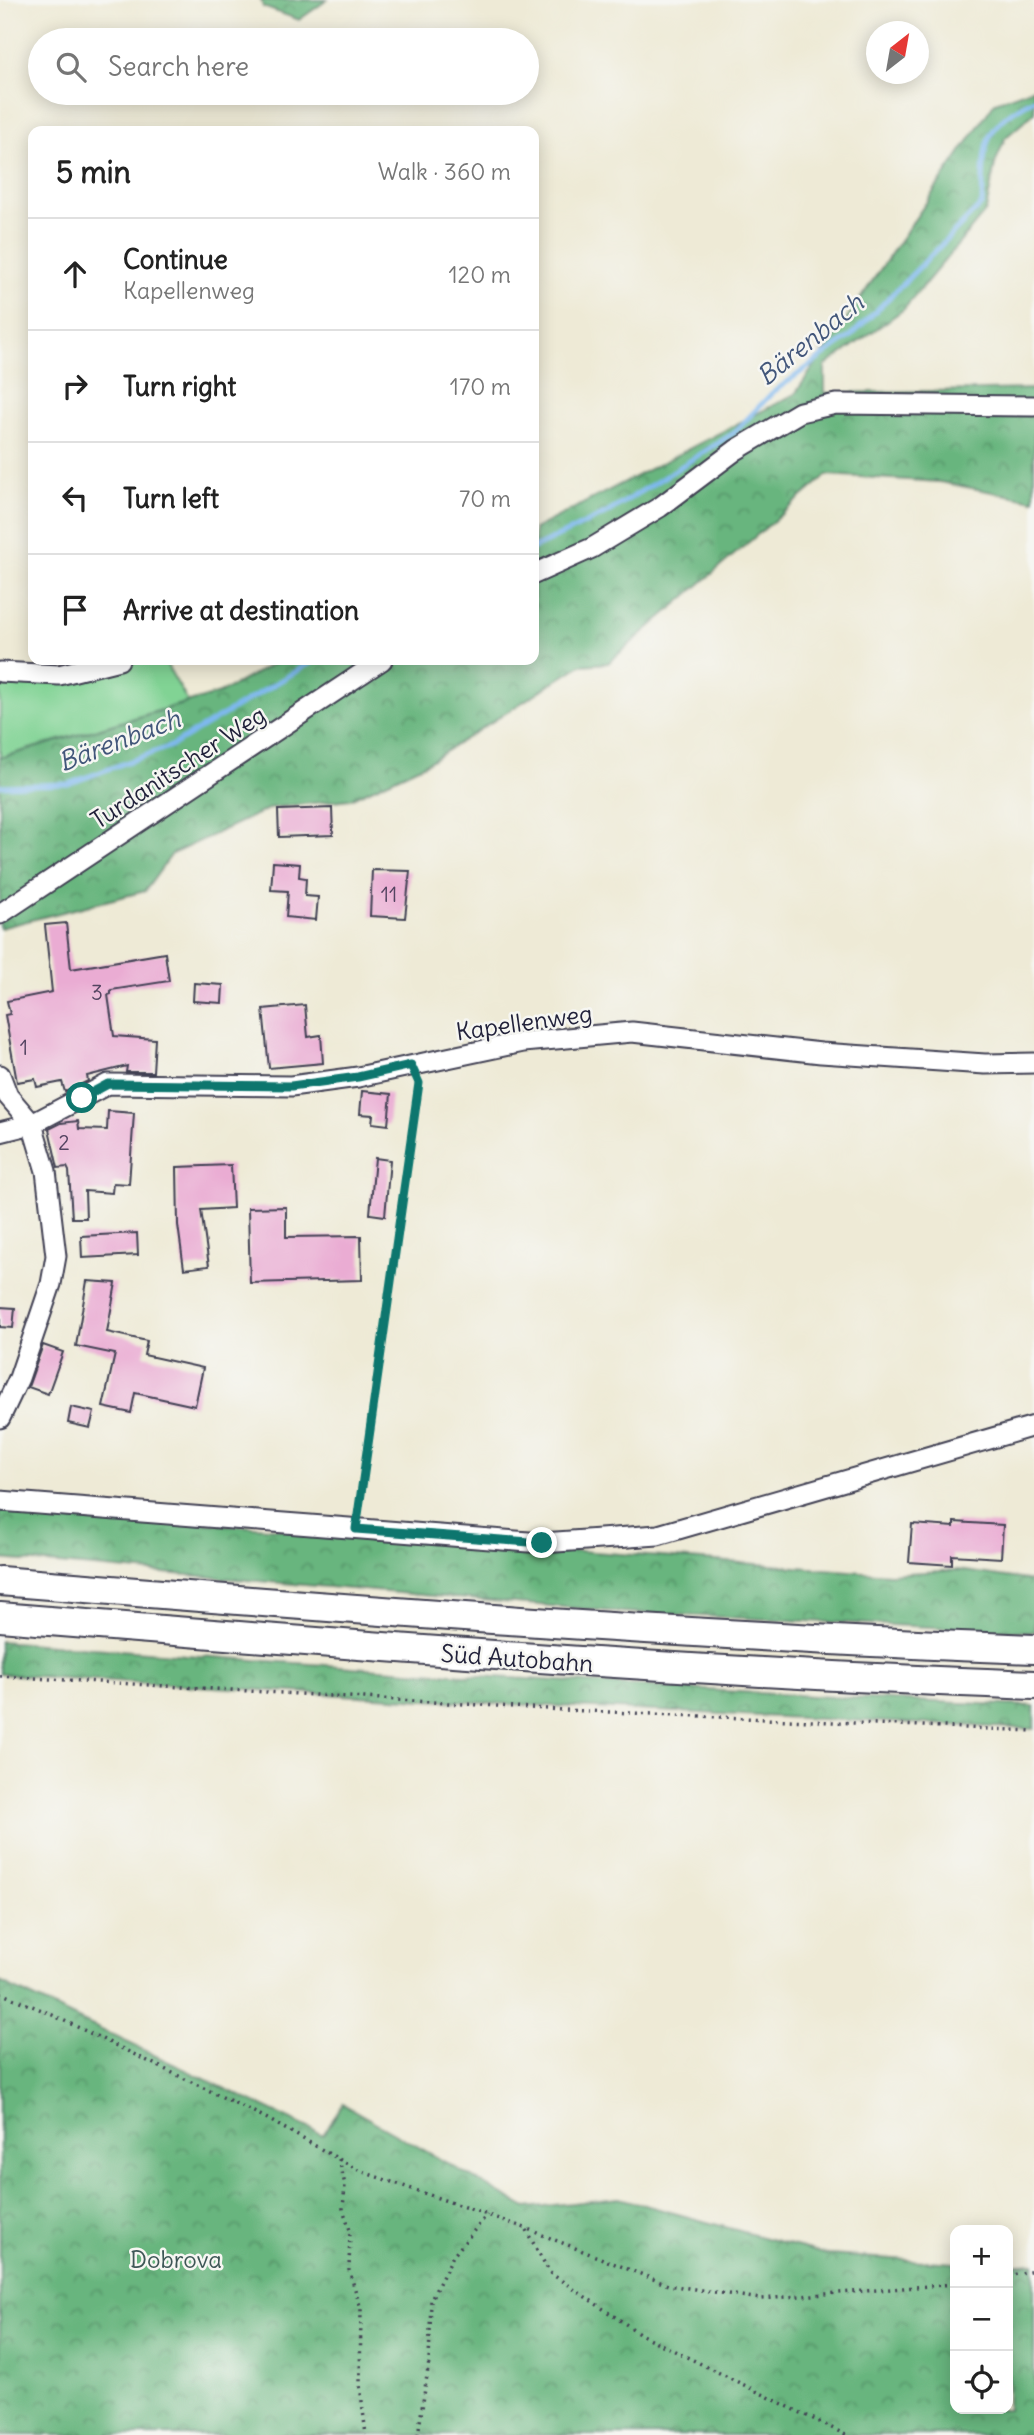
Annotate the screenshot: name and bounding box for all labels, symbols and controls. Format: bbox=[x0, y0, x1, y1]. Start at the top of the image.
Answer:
north arrow bbox=[866, 21, 929, 84]
search box bbox=[28, 28, 539, 105]
icon: search bbox=[52, 48, 90, 86]
text: Search here bbox=[108, 50, 249, 83]
text: 5 min bbox=[56, 153, 131, 191]
text: Walk · 360 m bbox=[378, 157, 511, 186]
text: Continue bbox=[123, 243, 228, 276]
icon: ahead bbox=[56, 255, 94, 293]
text: 120 m bbox=[448, 260, 511, 289]
text: Kapellenweg bbox=[123, 276, 255, 305]
water label: Bärenbach bbox=[750, 285, 871, 392]
icon: right bbox=[56, 367, 94, 405]
text: Turn right bbox=[123, 370, 236, 403]
text: 170 m bbox=[450, 372, 511, 401]
icon: left bbox=[56, 479, 94, 517]
text: Turn left bbox=[123, 482, 219, 515]
text: 70 m bbox=[459, 484, 511, 513]
icon: arrive bbox=[56, 591, 94, 629]
text: Arrive at destination bbox=[123, 594, 359, 627]
street label: Turdanitscher Weg bbox=[85, 699, 271, 835]
water label: Bärenbach bbox=[53, 701, 186, 778]
house number: 11 bbox=[381, 881, 397, 908]
house number: 3 bbox=[91, 979, 103, 1006]
street label: Kapellenweg bbox=[454, 998, 594, 1046]
house number: 1 bbox=[20, 1034, 28, 1061]
route start bbox=[66, 1082, 97, 1113]
house number: 2 bbox=[58, 1129, 70, 1156]
route end bbox=[526, 1527, 557, 1558]
street label: Süd Autobahn bbox=[440, 1638, 594, 1678]
map controls bbox=[950, 2225, 1013, 2414]
button: + bbox=[950, 2225, 1013, 2288]
park label: Dobrova bbox=[130, 2244, 222, 2274]
button: − bbox=[950, 2288, 1013, 2351]
button: locate bbox=[950, 2351, 1013, 2414]

